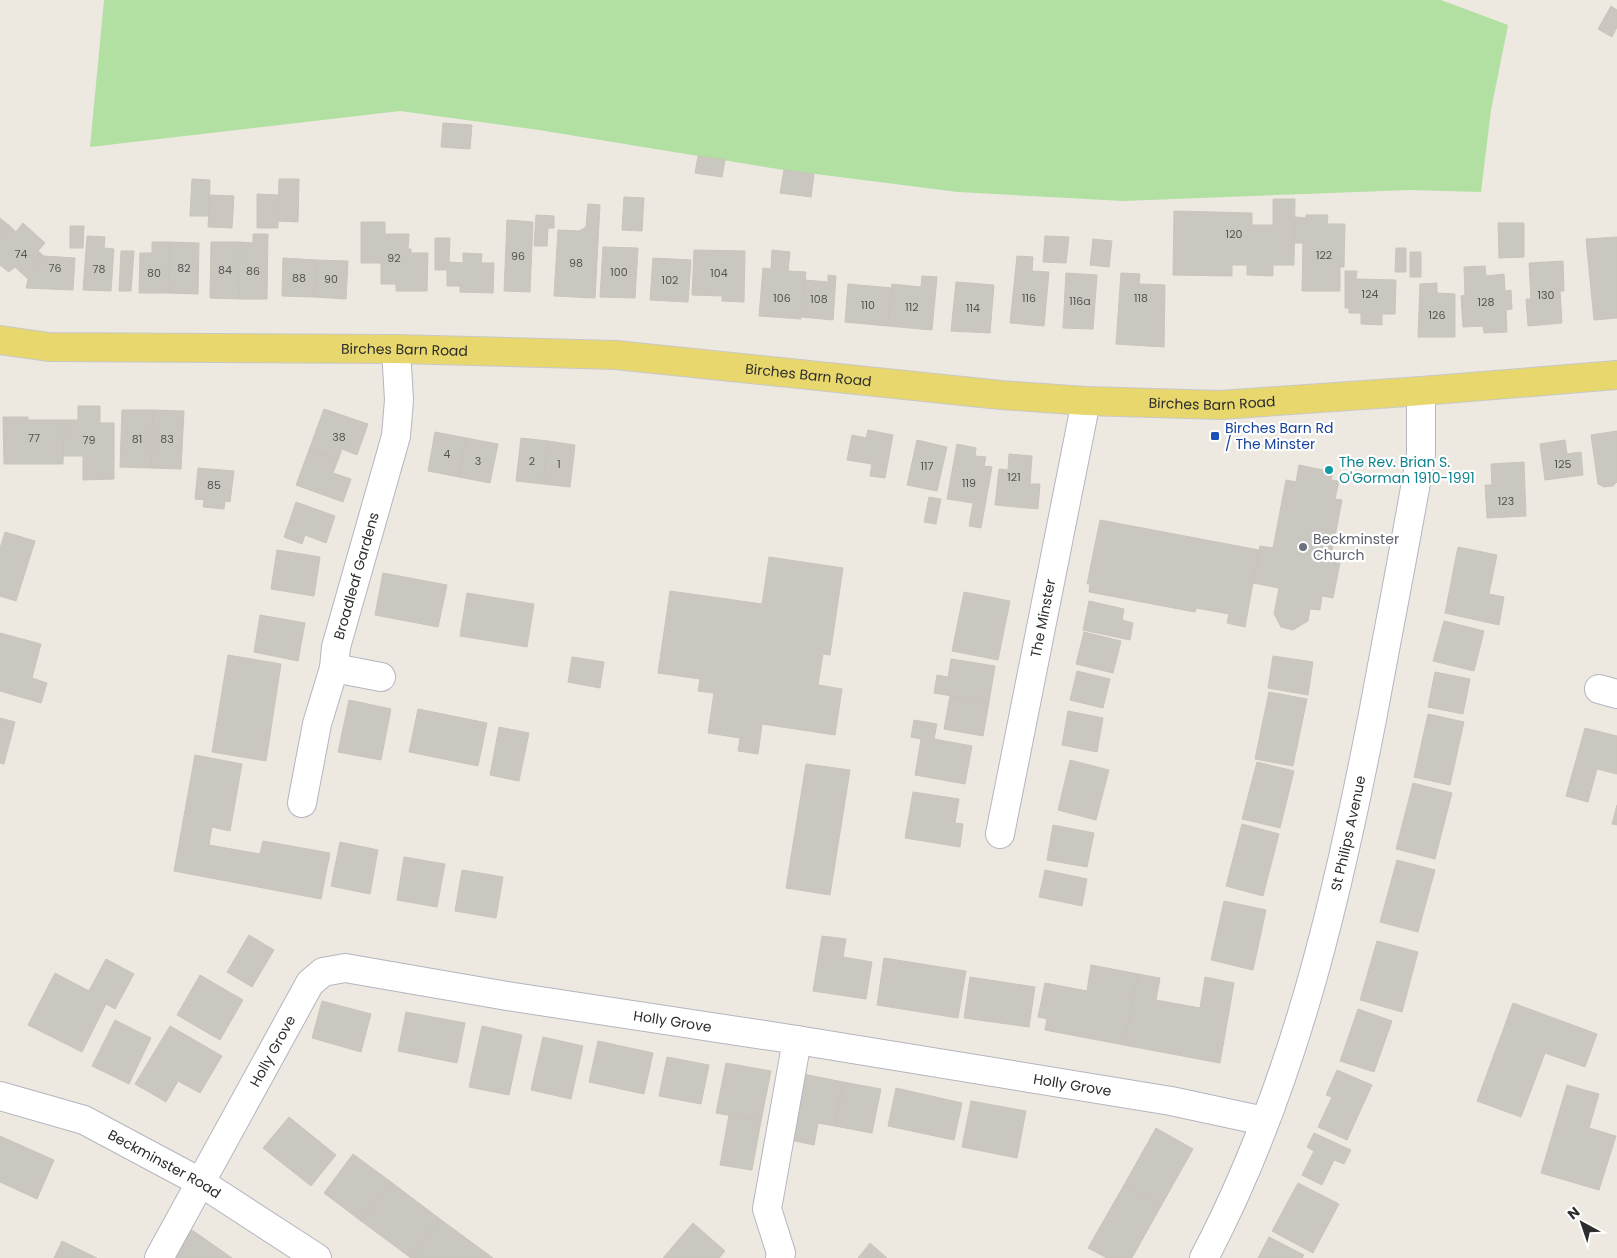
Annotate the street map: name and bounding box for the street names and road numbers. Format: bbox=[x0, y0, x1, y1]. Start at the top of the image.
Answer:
street label: Birches Barn Road bbox=[341, 339, 468, 361]
street label: Birches Barn Road bbox=[744, 358, 873, 391]
street label: Birches Barn Road bbox=[1148, 391, 1276, 415]
street label: Broadleaf Gardens bbox=[329, 510, 384, 642]
street label: The Minster bbox=[1025, 577, 1060, 659]
street label: St Philips Avenue bbox=[1326, 773, 1371, 893]
street label: Holly Grove bbox=[632, 1005, 713, 1037]
street label: Holly Grove bbox=[245, 1011, 300, 1091]
street label: Holly Grove bbox=[1032, 1069, 1113, 1101]
street label: Beckminster Road bbox=[104, 1125, 225, 1203]

